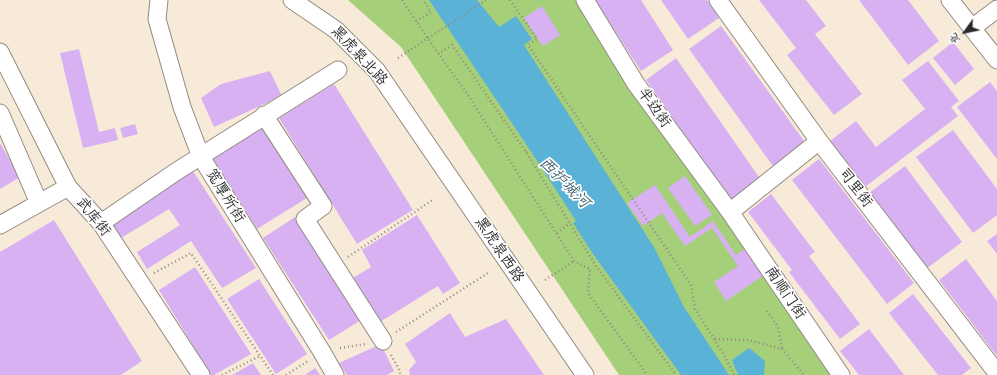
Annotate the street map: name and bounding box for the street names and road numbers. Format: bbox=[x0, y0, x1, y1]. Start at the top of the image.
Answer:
street label: 黑虎泉北路 bbox=[327, 22, 391, 90]
street label: 半边街 bbox=[633, 85, 675, 131]
street label: 司里街 bbox=[834, 165, 876, 211]
street label: 宽厚所街 bbox=[201, 166, 249, 226]
street label: 武库街 bbox=[72, 194, 114, 240]
street label: 黑虎泉西路 bbox=[471, 214, 527, 286]
street label: 南顺门街 bbox=[761, 263, 809, 323]

